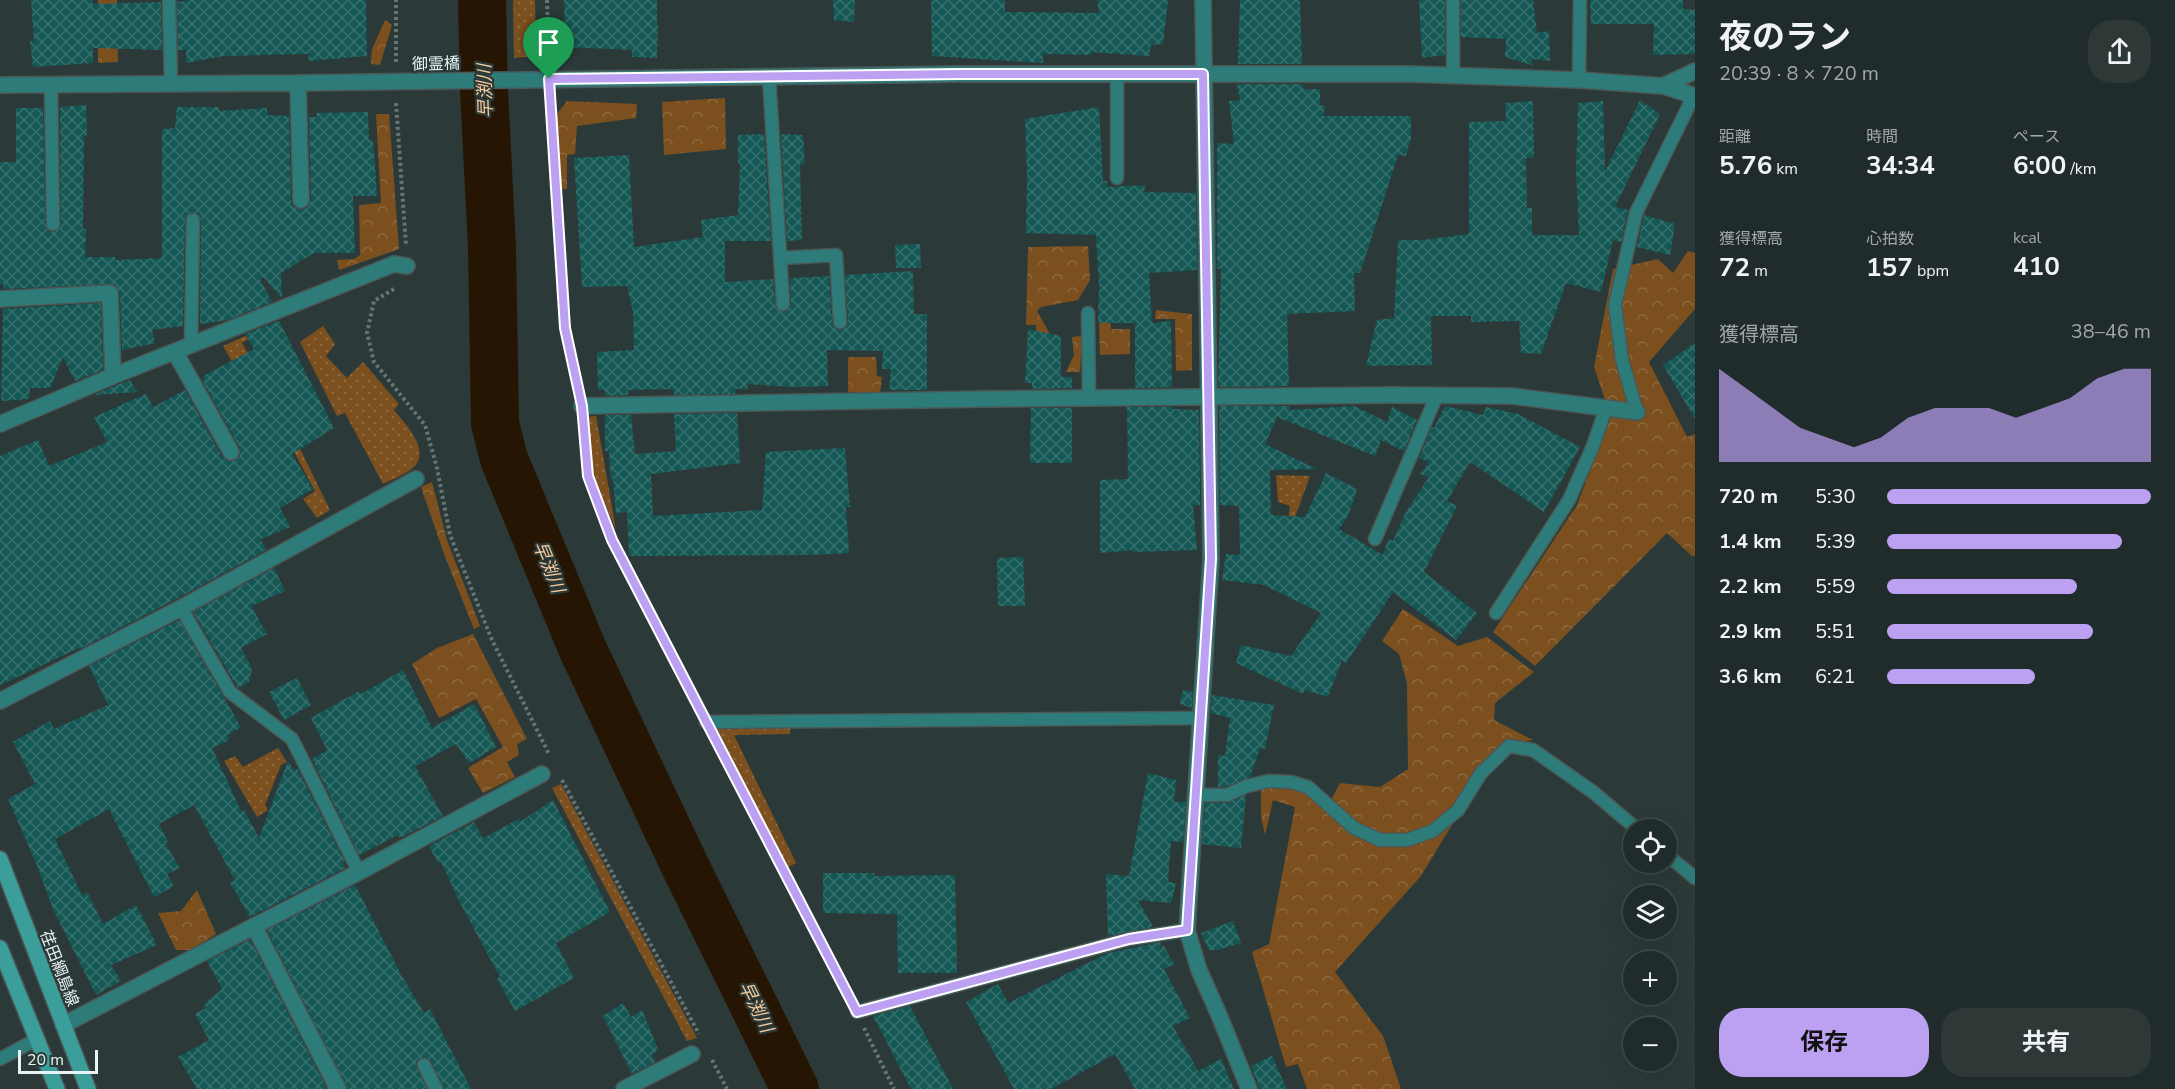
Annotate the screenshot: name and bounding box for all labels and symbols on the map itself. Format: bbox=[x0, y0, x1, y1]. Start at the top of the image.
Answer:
pin bbox=[523, 17, 574, 79]
street label: 御霊橋 bbox=[412, 53, 460, 75]
water label: 早渕川 bbox=[472, 62, 498, 118]
water label: 早渕川 bbox=[528, 537, 571, 598]
street label: 荏田綱島線 bbox=[34, 927, 84, 1010]
water label: 早渕川 bbox=[733, 977, 779, 1038]
scale bar bbox=[18, 1047, 98, 1074]

